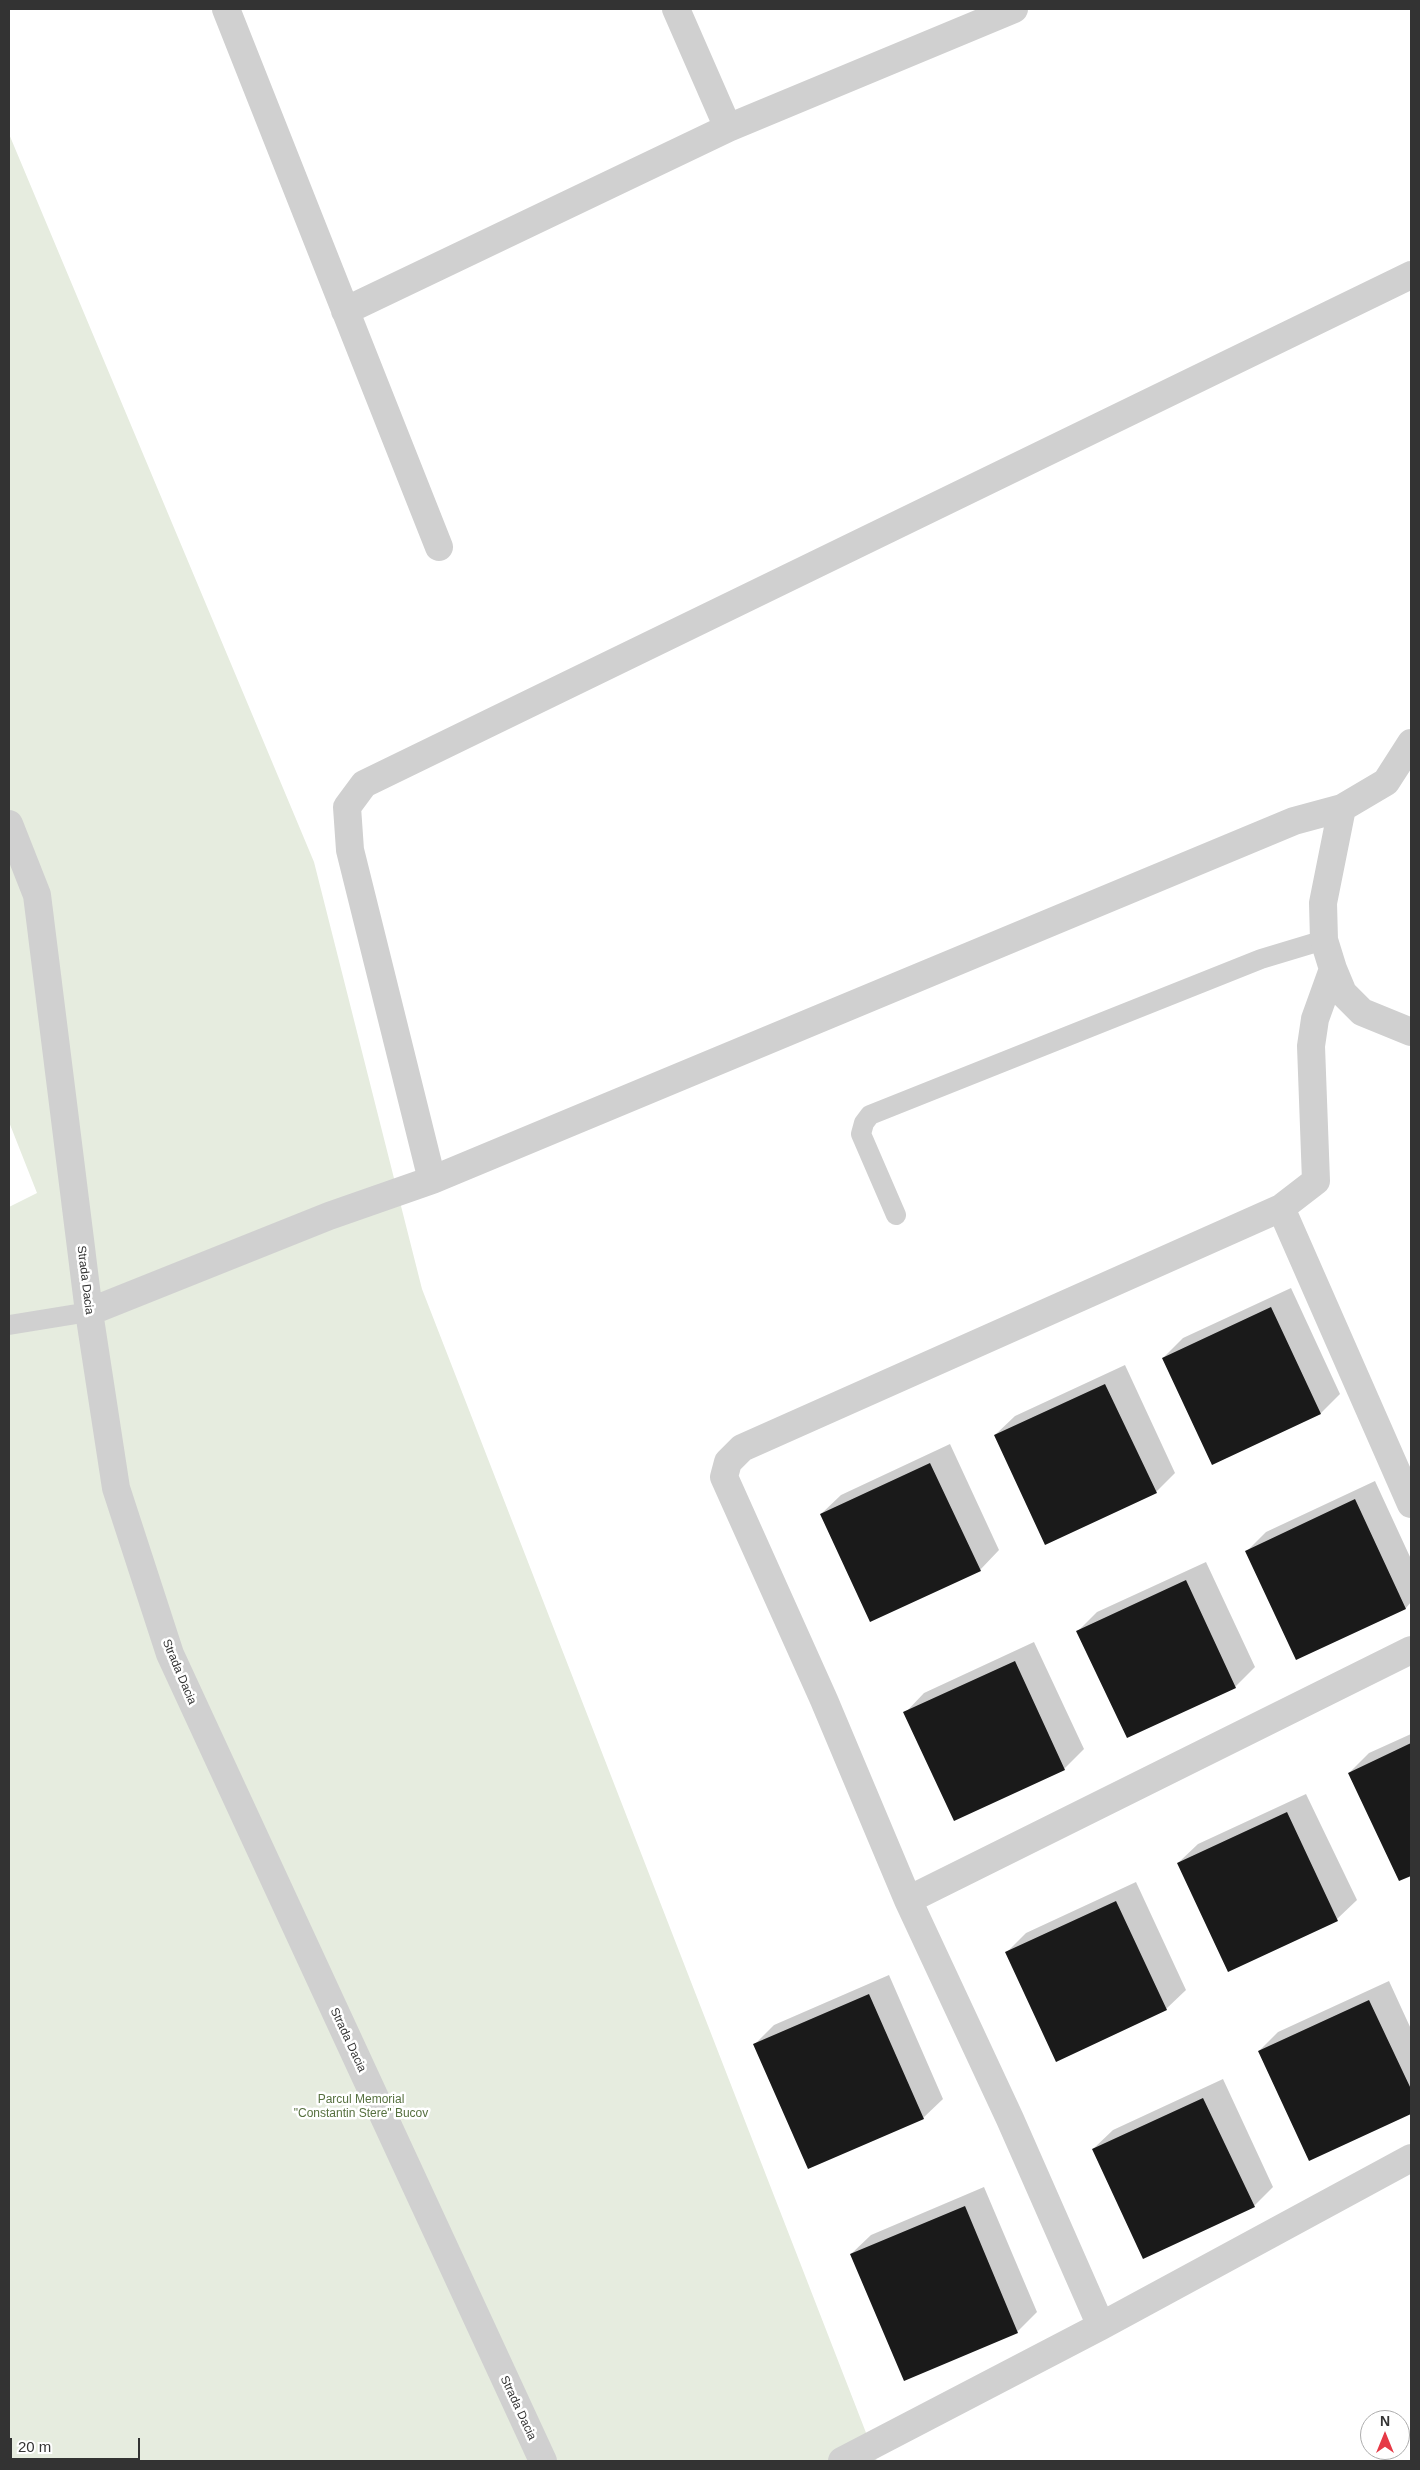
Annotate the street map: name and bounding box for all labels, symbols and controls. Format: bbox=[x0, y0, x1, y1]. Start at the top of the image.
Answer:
street label: Strada Dacia bbox=[74, 1245, 96, 1315]
street label: Strada Dacia bbox=[159, 1637, 199, 1707]
street label: Strada Dacia bbox=[327, 2006, 369, 2074]
park label: Parcul Memorial "Constantin Stere" Bucov bbox=[294, 2093, 428, 2121]
street label: Strada Dacia bbox=[497, 2374, 539, 2442]
north arrow bbox=[1360, 2410, 1410, 2460]
text: N bbox=[1380, 2413, 1390, 2429]
scale bar bbox=[12, 2428, 142, 2460]
text: 20 m bbox=[18, 2438, 51, 2455]

